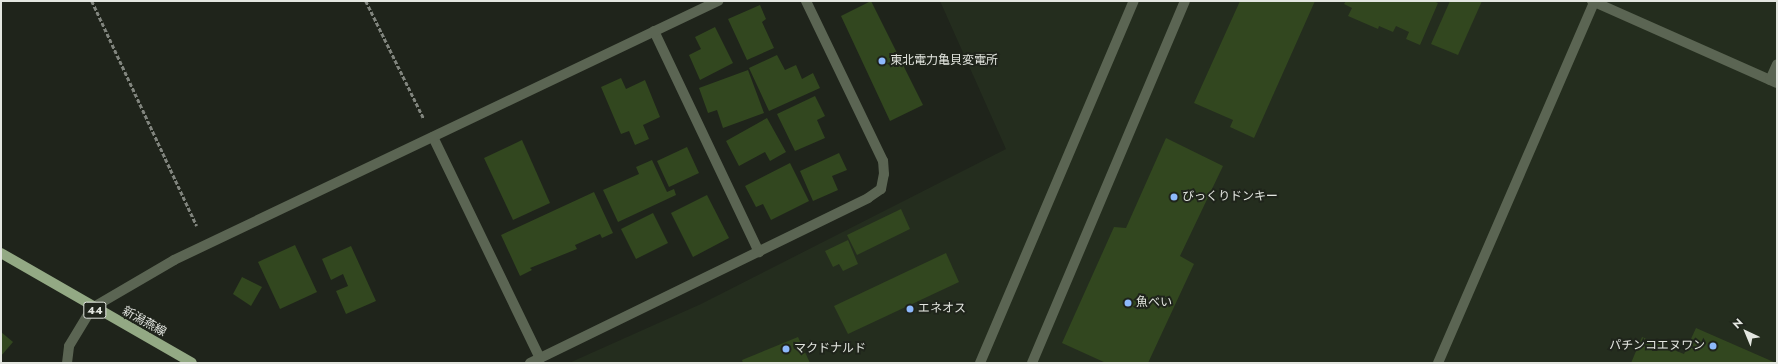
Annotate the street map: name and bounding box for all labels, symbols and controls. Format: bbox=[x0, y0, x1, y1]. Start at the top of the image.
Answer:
place label: 東北電力亀貝変電所 bbox=[890, 54, 998, 68]
marker: 東北電力亀貝変電所 bbox=[877, 56, 887, 66]
place label: びっくりドンキー bbox=[1182, 190, 1278, 204]
marker: びっくりドンキー bbox=[1169, 192, 1179, 202]
place label: 魚べい bbox=[1136, 296, 1172, 310]
marker: 魚べい bbox=[1123, 298, 1133, 308]
road number: 44 bbox=[83, 301, 107, 319]
place label: エネオス bbox=[918, 302, 966, 316]
street label: 新潟燕線 bbox=[120, 304, 168, 340]
marker: エネオス bbox=[905, 304, 915, 314]
north arrow bbox=[1726, 312, 1766, 352]
text: N bbox=[1729, 315, 1746, 332]
place label: パチンコエヌワン bbox=[1609, 339, 1705, 353]
marker: パチンコエヌワン bbox=[1708, 341, 1718, 351]
place label: マクドナルド bbox=[794, 342, 866, 356]
marker: マクドナルド bbox=[781, 344, 791, 354]

